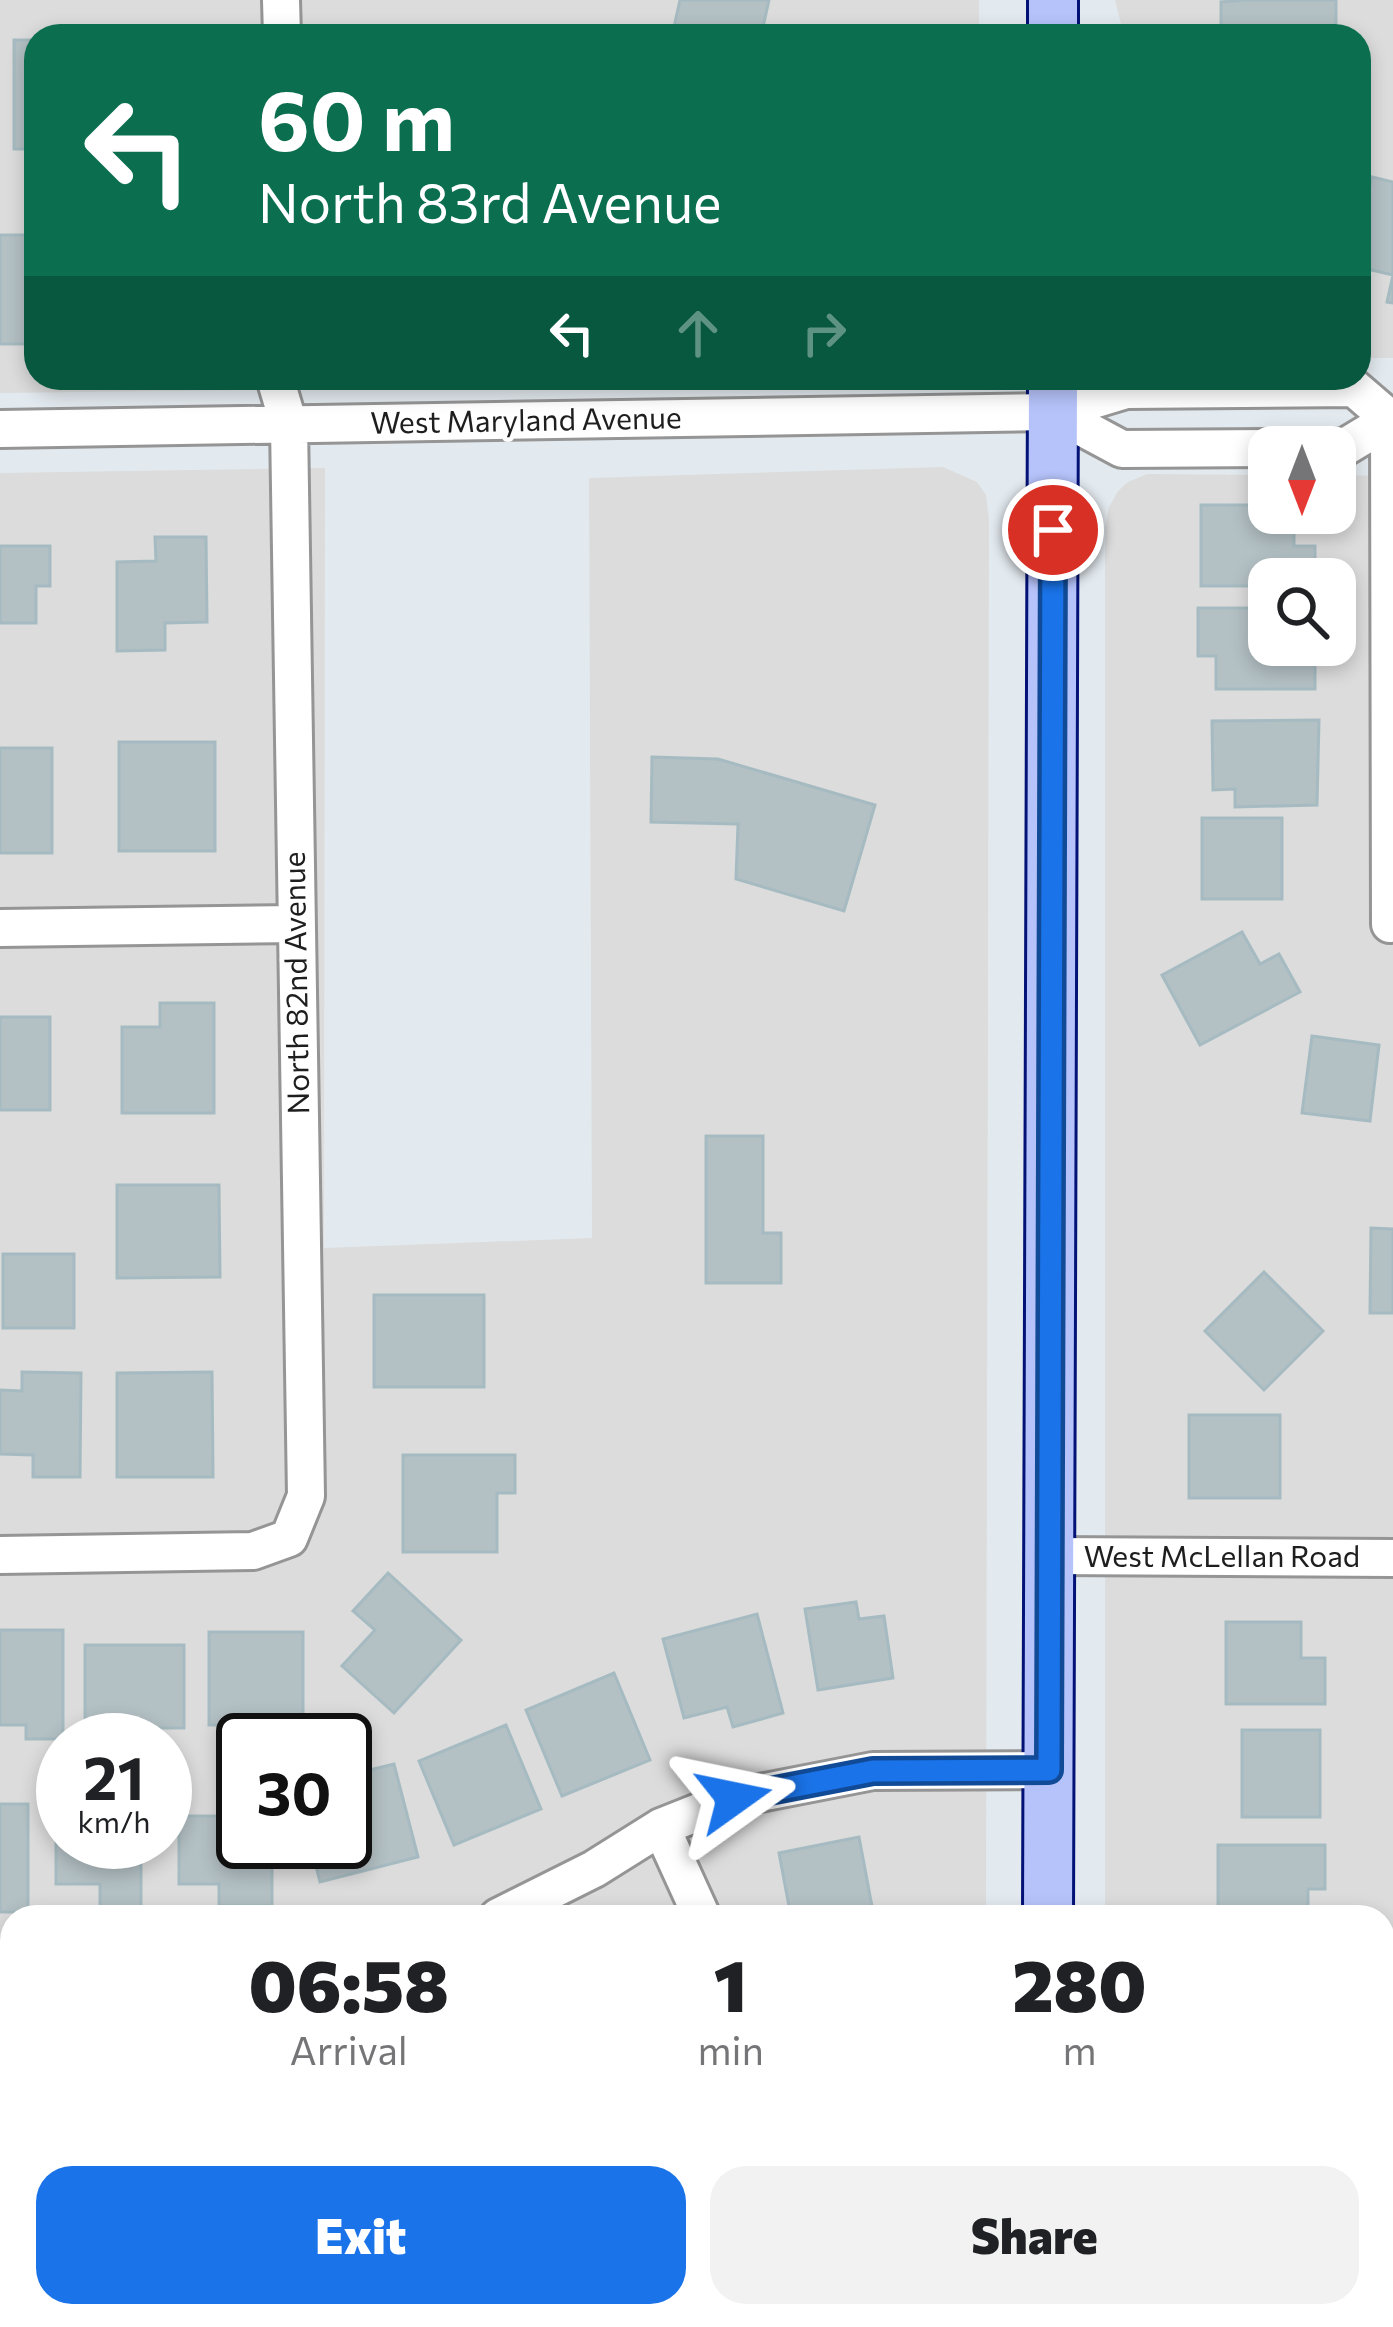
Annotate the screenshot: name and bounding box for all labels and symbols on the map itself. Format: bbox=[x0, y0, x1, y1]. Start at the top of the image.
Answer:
street label: West Maryland Avenue bbox=[370, 397, 682, 440]
north arrow bbox=[1248, 426, 1356, 534]
pin bbox=[1002, 479, 1104, 581]
street label: North 82nd Avenue bbox=[274, 851, 315, 1115]
street label: West McLellan Road bbox=[1084, 1536, 1360, 1573]
speed limit sign: 30 bbox=[216, 1713, 372, 1869]
position arrow bbox=[671, 1735, 797, 1861]

